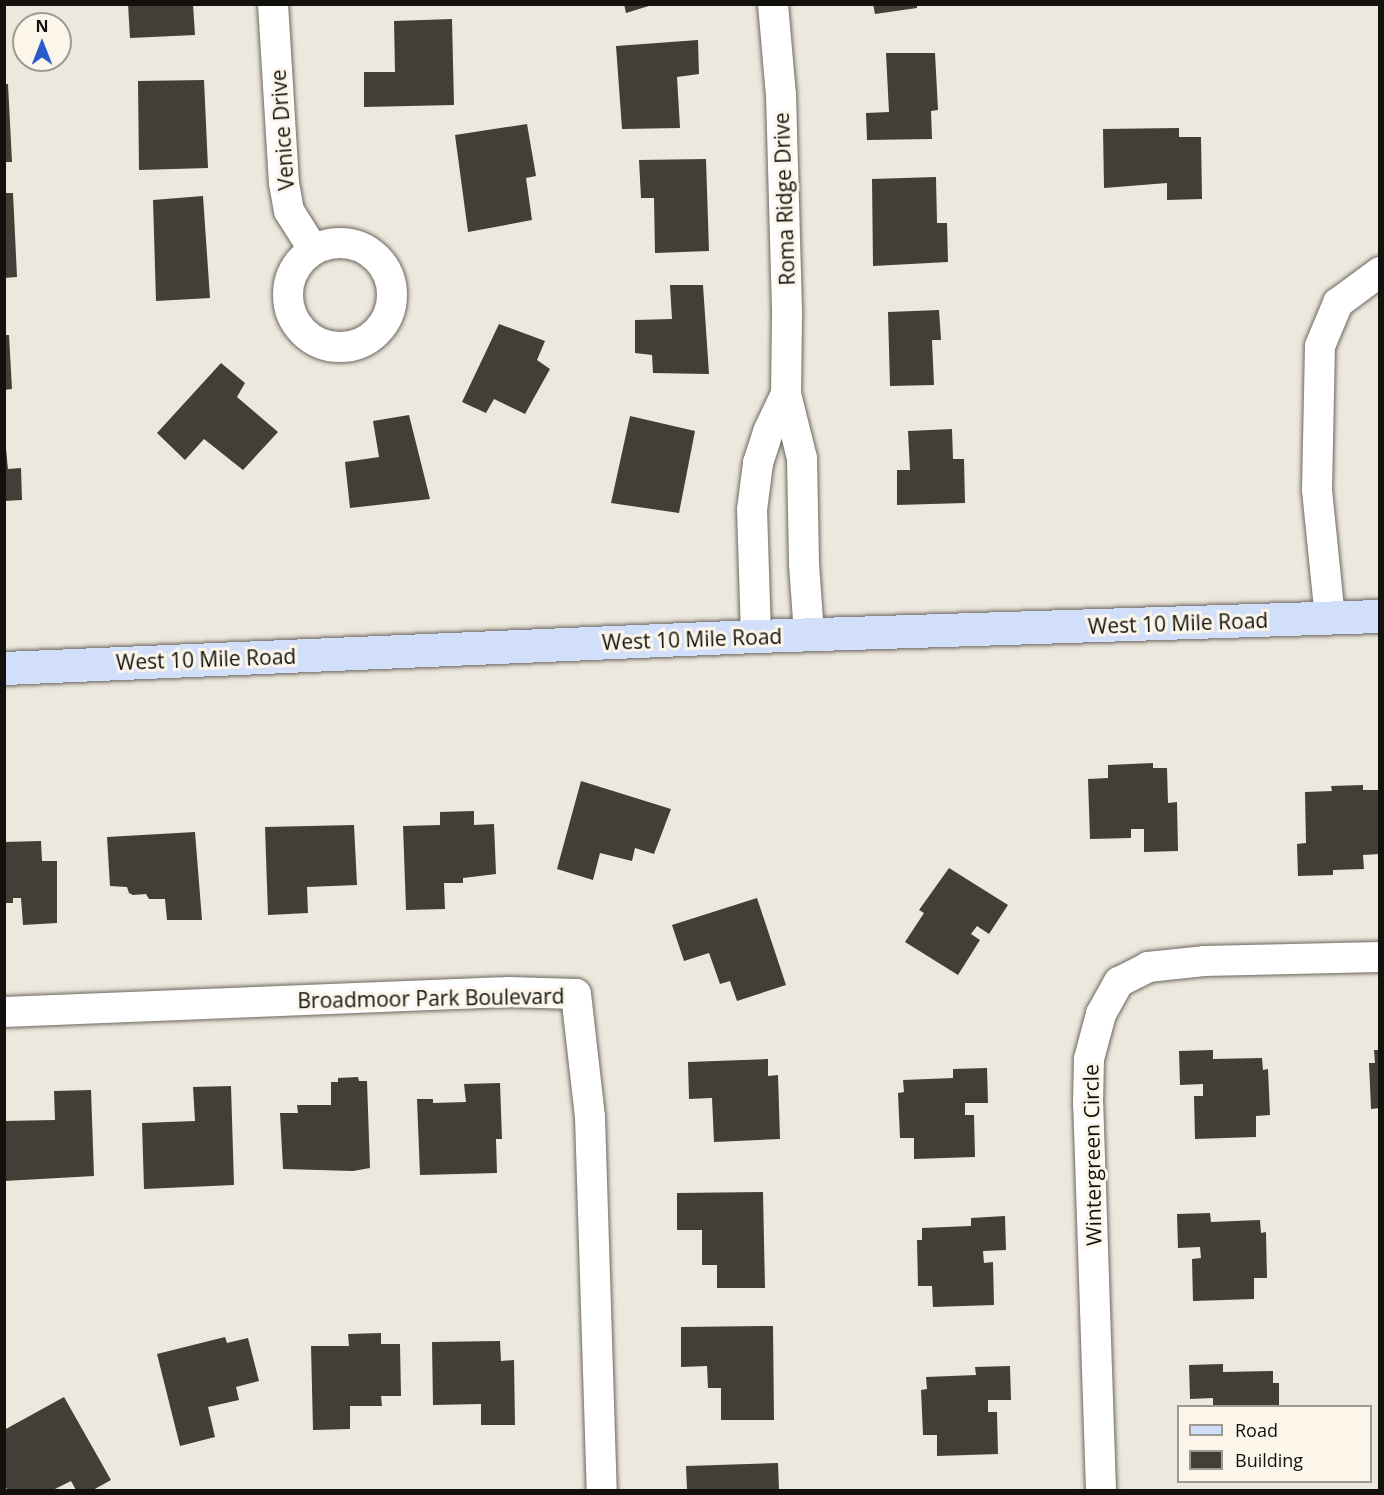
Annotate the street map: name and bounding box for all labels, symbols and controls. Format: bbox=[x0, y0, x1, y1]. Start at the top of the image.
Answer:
north arrow bbox=[12, 12, 72, 72]
text: N bbox=[35, 15, 49, 37]
street label: Venice Drive bbox=[265, 69, 299, 191]
street label: Roma Ridge Drive bbox=[768, 112, 800, 286]
street label: West 10 Mile Road bbox=[1087, 607, 1269, 639]
street label: West 10 Mile Road bbox=[601, 623, 783, 655]
street label: West 10 Mile Road bbox=[115, 643, 297, 675]
street label: Broadmoor Park Boulevard bbox=[297, 983, 565, 1013]
street label: Wintergreen Circle bbox=[1078, 1064, 1106, 1246]
legend bbox=[1177, 1405, 1372, 1483]
text: Road bbox=[1235, 1418, 1278, 1442]
text: Building bbox=[1235, 1448, 1303, 1472]

